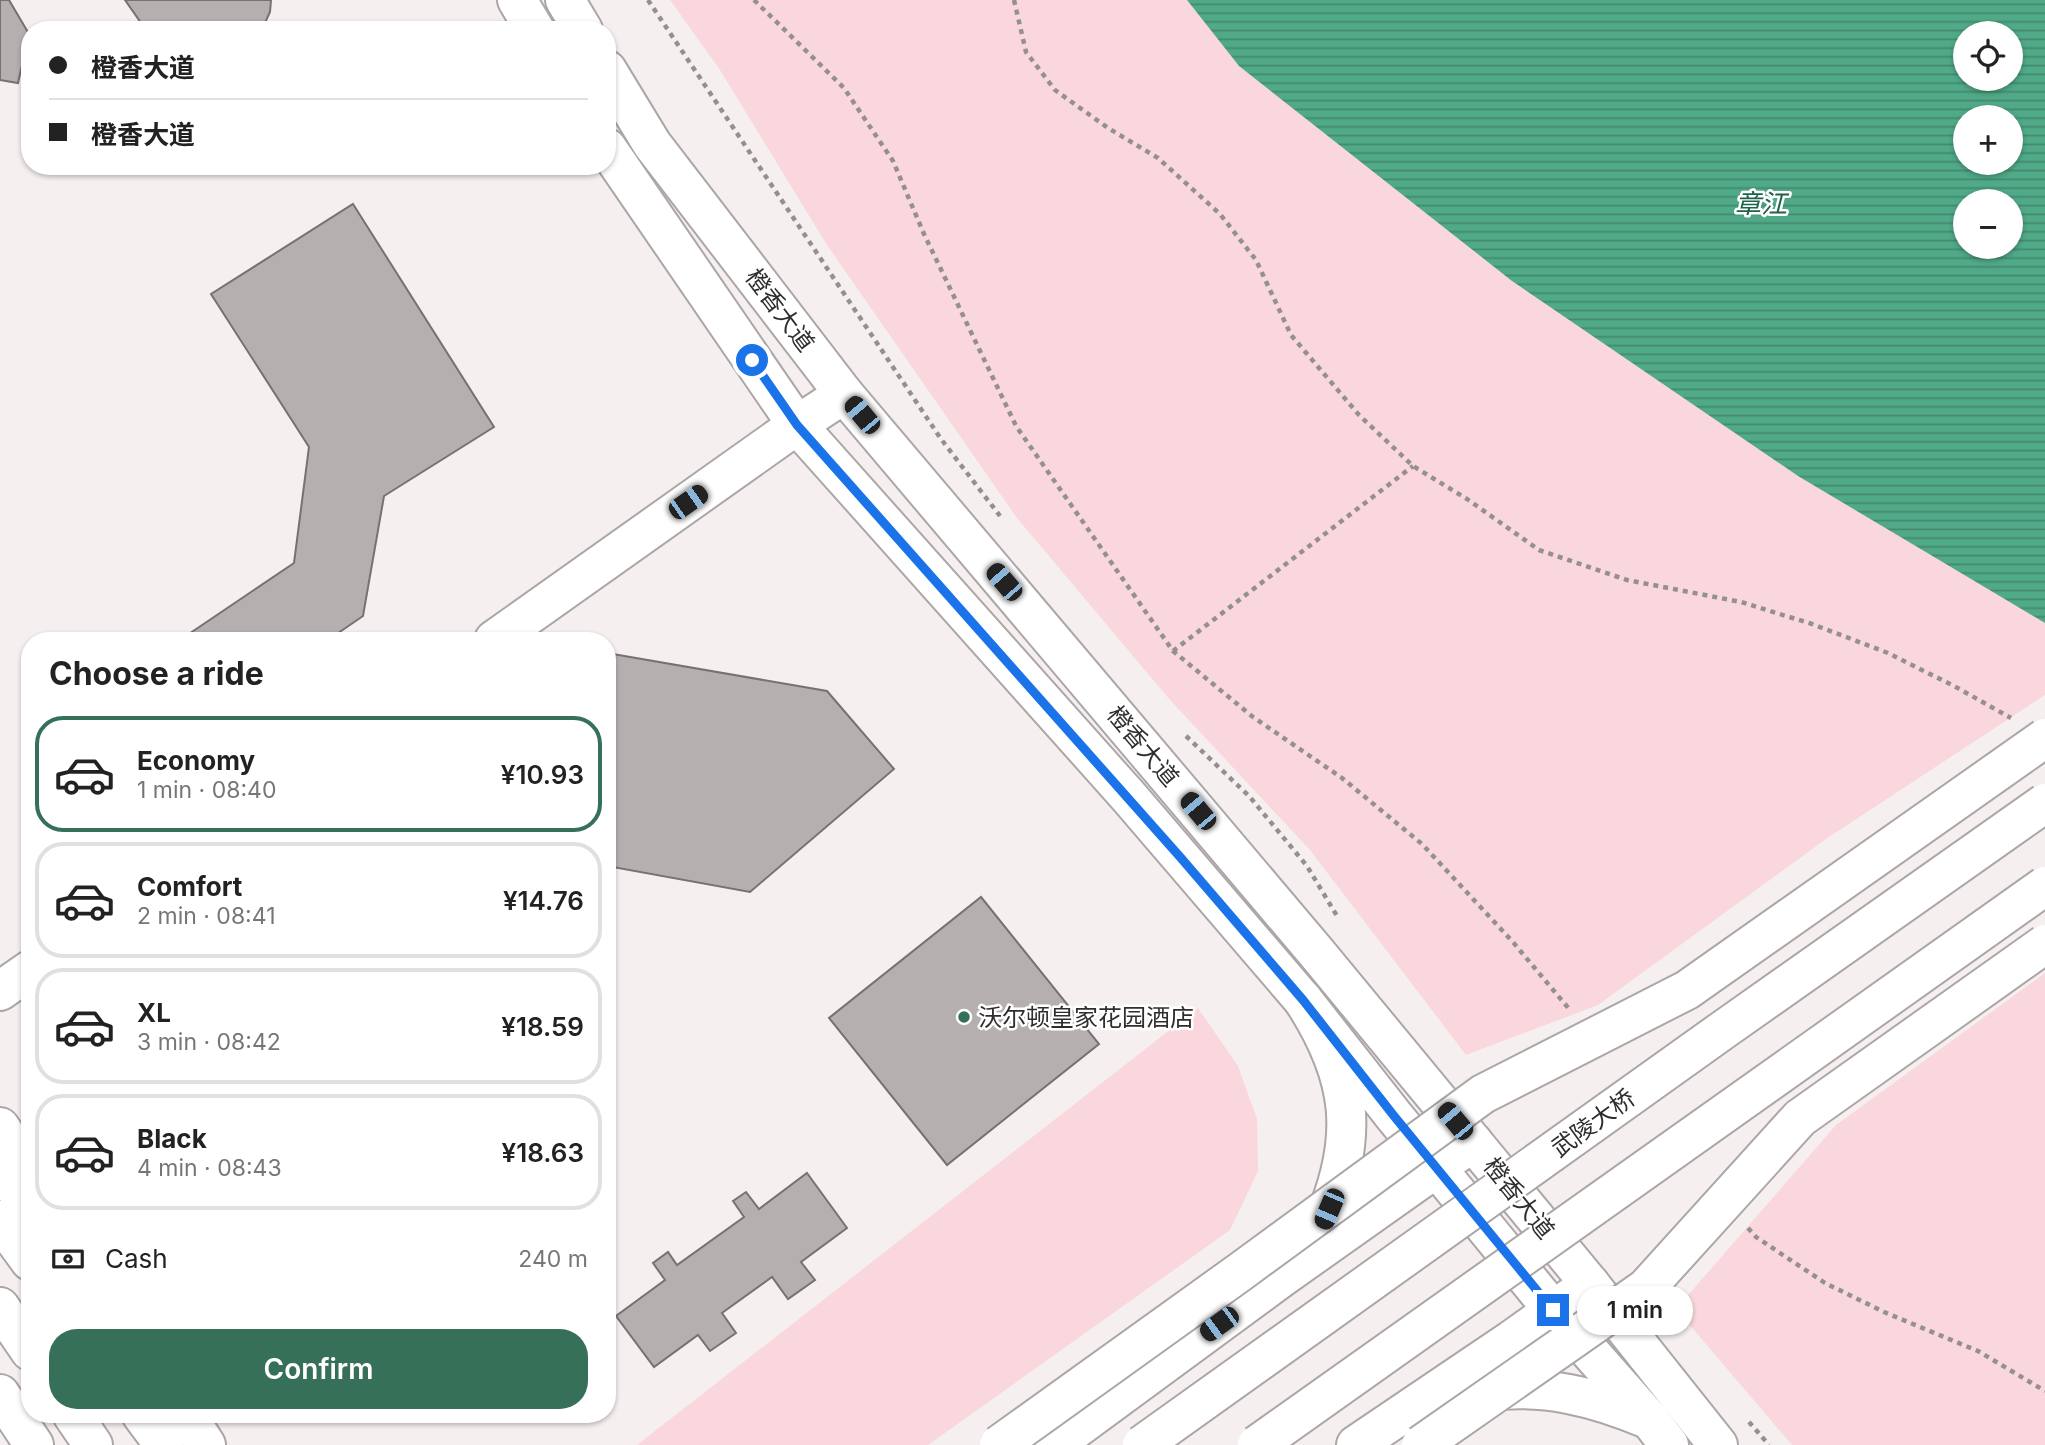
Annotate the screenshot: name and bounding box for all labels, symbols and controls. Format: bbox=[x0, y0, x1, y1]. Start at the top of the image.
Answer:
map controls bbox=[1953, 21, 2023, 259]
button: locate bbox=[1953, 21, 2023, 91]
text: 橙香大道 bbox=[91, 52, 195, 83]
button: + bbox=[1953, 105, 2023, 175]
text: 橙香大道 bbox=[91, 119, 195, 150]
water label: 章江 bbox=[1735, 188, 1790, 219]
button: − bbox=[1953, 189, 2023, 259]
street label: 橙香大道 bbox=[740, 263, 820, 357]
route start bbox=[736, 344, 768, 376]
car bbox=[841, 392, 884, 438]
car bbox=[665, 481, 712, 523]
car bbox=[983, 559, 1026, 605]
text: Choose a ride bbox=[49, 654, 264, 693]
street label: 橙香大道 bbox=[1101, 700, 1185, 792]
icon: car bbox=[53, 743, 116, 806]
text: Economy bbox=[137, 745, 255, 776]
text: ¥10.93 bbox=[501, 759, 584, 790]
text: 1 min · 08:40 bbox=[137, 776, 276, 804]
car bbox=[1177, 788, 1220, 834]
icon: car bbox=[53, 869, 116, 932]
text: Comfort bbox=[137, 871, 242, 902]
text: ¥14.76 bbox=[503, 885, 584, 916]
text: 2 min · 08:41 bbox=[137, 902, 276, 930]
icon: car bbox=[53, 995, 116, 1058]
text: XL bbox=[137, 997, 171, 1028]
place label: 沃尔顿皇家花园酒店 bbox=[978, 1003, 1194, 1032]
marker: 沃尔顿皇家花园酒店 bbox=[956, 1009, 972, 1025]
text: ¥18.59 bbox=[501, 1011, 584, 1042]
text: 3 min · 08:42 bbox=[137, 1028, 281, 1056]
street label: 武陵大桥 bbox=[1546, 1083, 1640, 1163]
car bbox=[1434, 1098, 1477, 1144]
icon: car bbox=[53, 1121, 116, 1184]
text: Black bbox=[137, 1123, 207, 1154]
text: ¥18.63 bbox=[502, 1137, 584, 1168]
street label: 橙香大道 bbox=[1478, 1152, 1560, 1244]
text: 4 min · 08:43 bbox=[137, 1154, 282, 1182]
car bbox=[1312, 1186, 1347, 1232]
icon: cash bbox=[49, 1240, 87, 1278]
text: Cash bbox=[105, 1243, 168, 1274]
text: 240 m bbox=[518, 1245, 588, 1273]
callout: 1 min bbox=[1578, 1286, 1693, 1334]
route end bbox=[1537, 1294, 1569, 1326]
text: 1 min bbox=[1607, 1296, 1663, 1324]
car bbox=[1196, 1303, 1243, 1345]
button: Confirm bbox=[49, 1329, 588, 1409]

